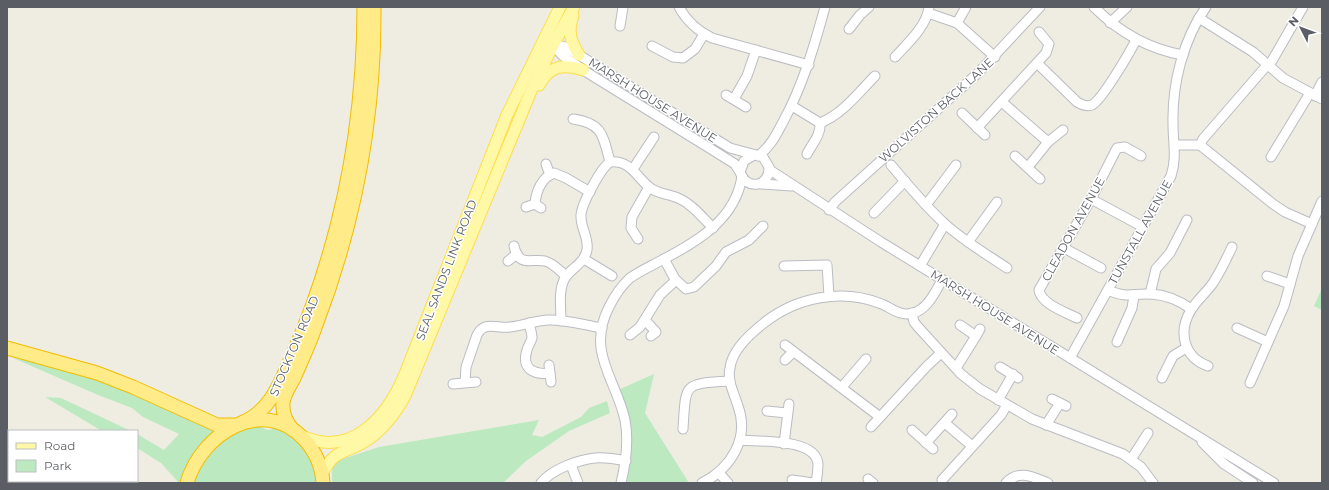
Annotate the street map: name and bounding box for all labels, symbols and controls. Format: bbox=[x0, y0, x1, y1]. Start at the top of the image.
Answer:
north arrow bbox=[1281, 8, 1321, 48]
text: N bbox=[1285, 13, 1302, 29]
street label: MARSH HOUSE AVENUE bbox=[586, 54, 720, 146]
street label: WOLVISTON BACK LANE bbox=[875, 54, 997, 166]
street label: CLEADON AVENUE bbox=[1038, 174, 1108, 284]
street label: TUNSTALL AVENUE bbox=[1105, 177, 1175, 287]
street label: SEAL SANDS LINK ROAD bbox=[412, 197, 480, 343]
street label: MARSH HOUSE AVENUE bbox=[928, 266, 1062, 358]
street label: STOCKTON ROAD bbox=[266, 293, 322, 398]
legend bbox=[8, 430, 138, 482]
text: Road bbox=[44, 438, 75, 453]
text: Park bbox=[44, 458, 72, 473]

